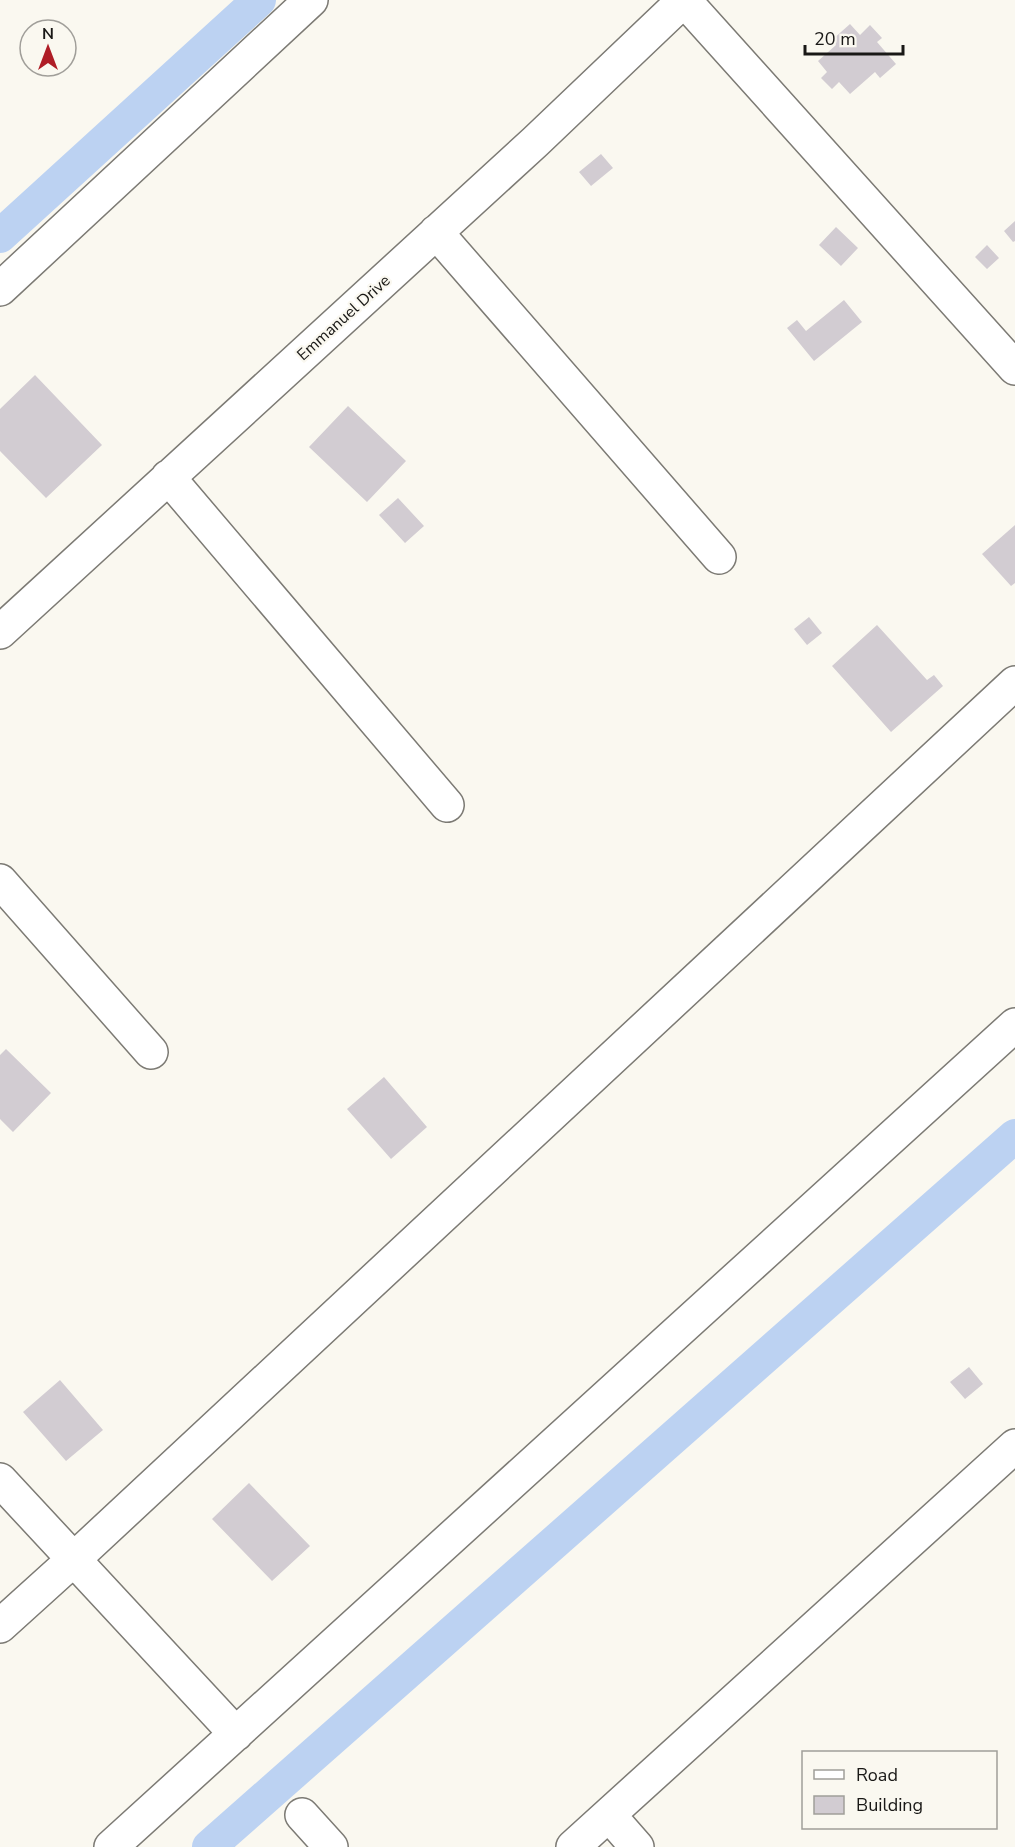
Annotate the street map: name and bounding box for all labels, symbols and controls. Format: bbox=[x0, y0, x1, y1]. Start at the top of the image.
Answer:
north arrow bbox=[18, 18, 78, 78]
scale bar bbox=[805, 18, 902, 56]
text: N bbox=[42, 23, 54, 45]
text: 20 m bbox=[814, 27, 856, 51]
street label: Emmanuel Drive bbox=[292, 270, 395, 366]
legend bbox=[802, 1751, 997, 1829]
text: Road bbox=[856, 1763, 898, 1787]
text: Building bbox=[856, 1793, 923, 1817]

